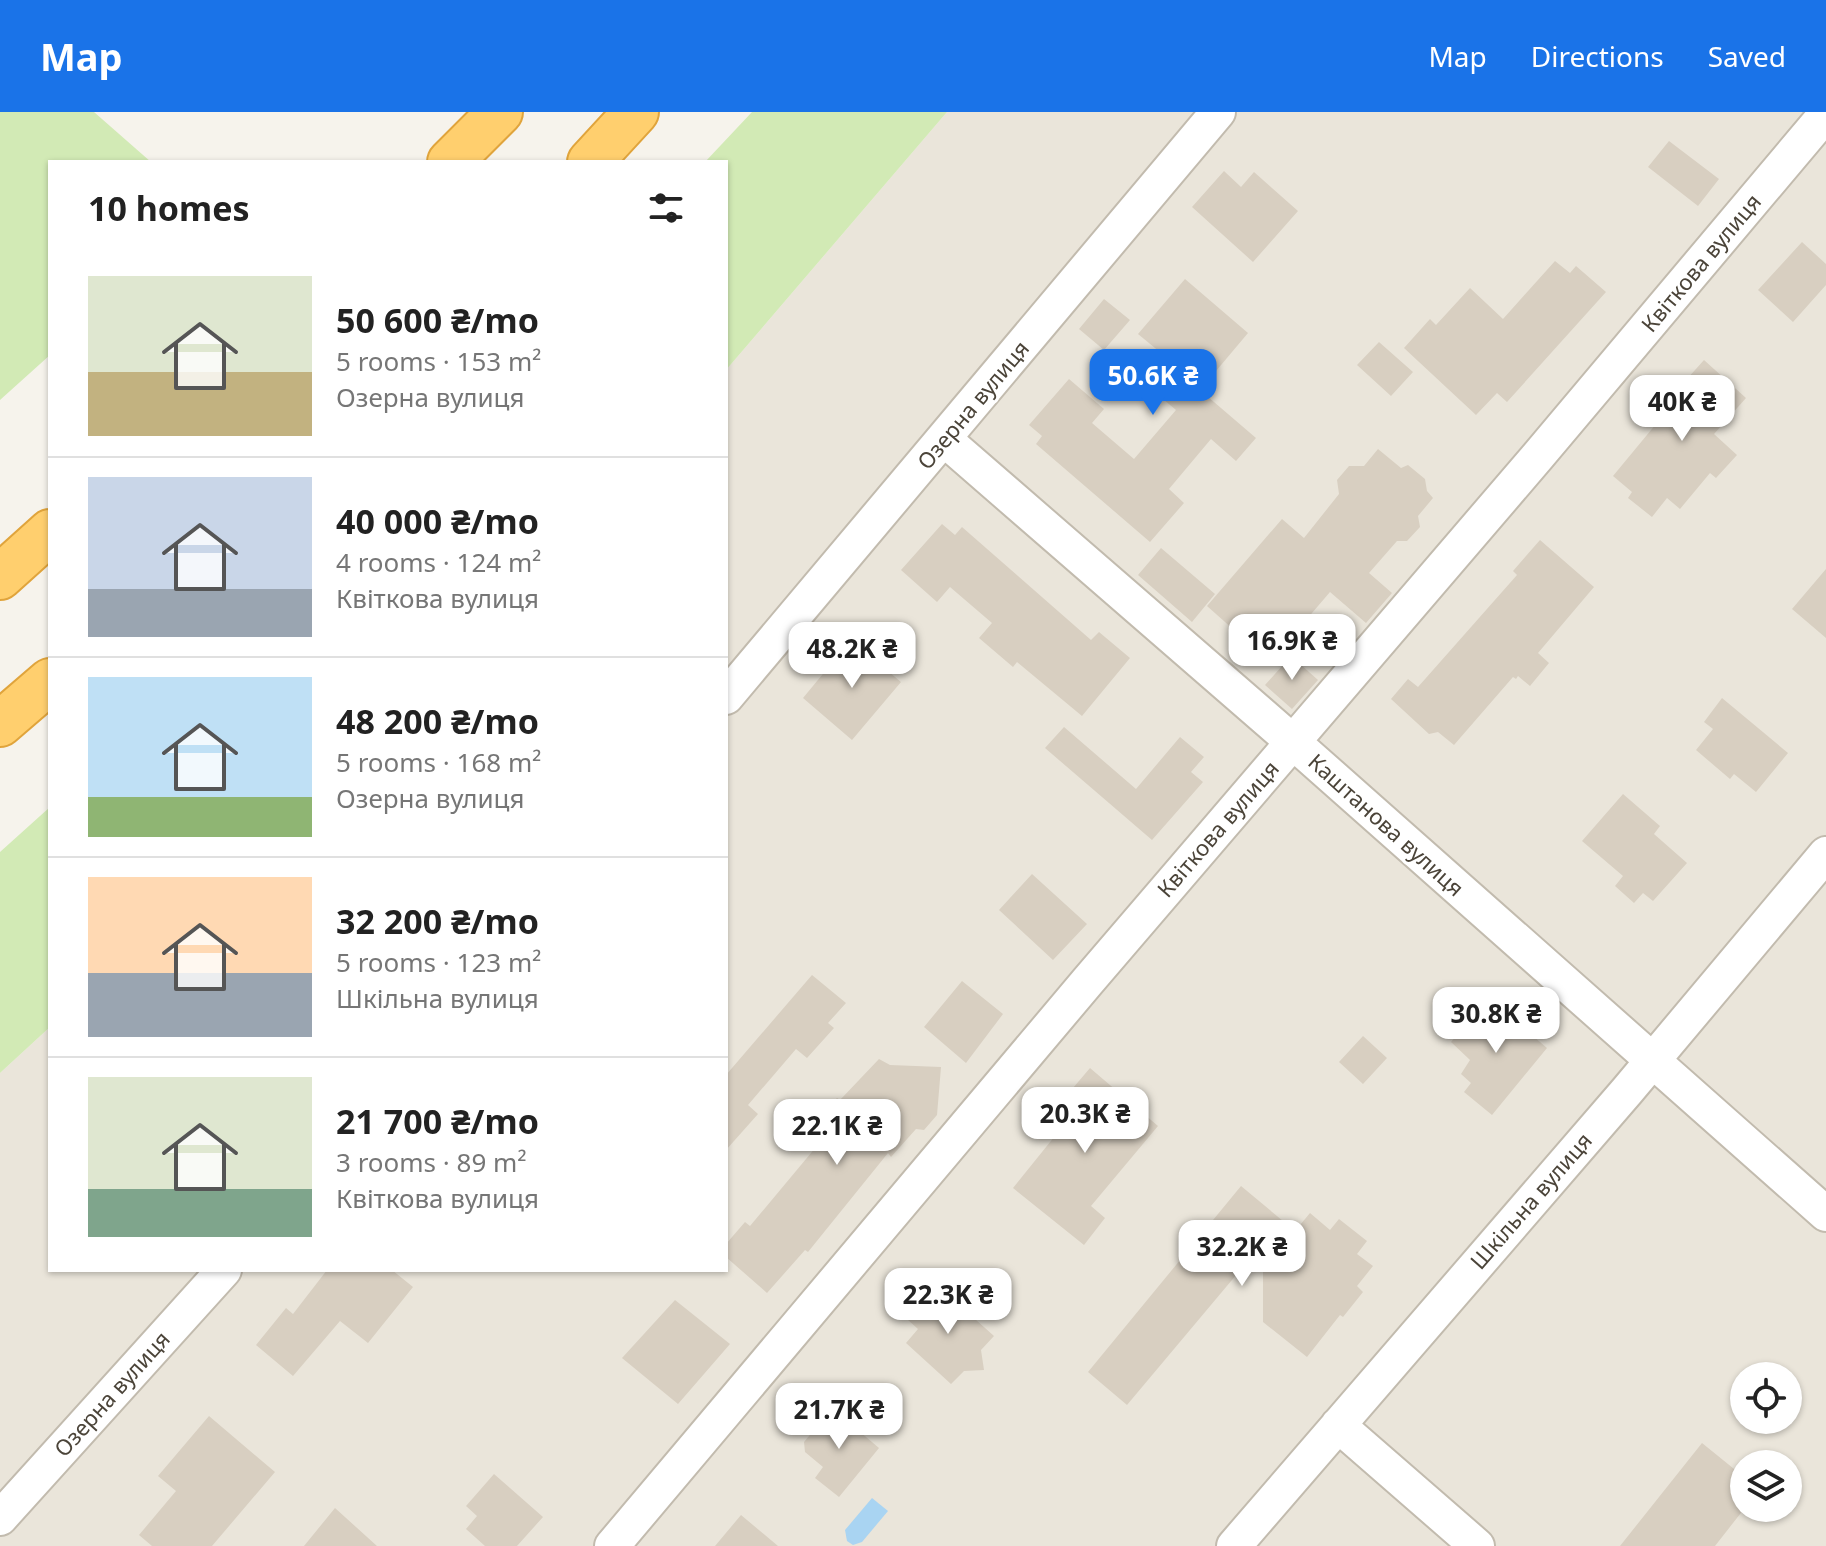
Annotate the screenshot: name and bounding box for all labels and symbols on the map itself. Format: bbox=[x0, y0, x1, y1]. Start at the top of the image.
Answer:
street label: Квіткова вулиця bbox=[1634, 187, 1767, 338]
street label: Озерна вулиця bbox=[909, 334, 1035, 475]
pin: 50.6K ₴ bbox=[1079, 349, 1227, 417]
pin: 40K ₴ bbox=[1626, 375, 1738, 443]
pin: 16.9K ₴ bbox=[1218, 614, 1366, 682]
pin: 48.2K ₴ bbox=[778, 622, 926, 690]
street label: Каштанова вулиця bbox=[1302, 746, 1471, 902]
street label: Квіткова вулиця bbox=[1150, 754, 1285, 903]
pin: 30.8K ₴ bbox=[1422, 987, 1570, 1055]
pin: 20.3K ₴ bbox=[1011, 1087, 1159, 1155]
pin: 22.1K ₴ bbox=[763, 1099, 911, 1167]
street label: Шкільна вулиця bbox=[1463, 1126, 1598, 1275]
pin: 32.2K ₴ bbox=[1168, 1220, 1316, 1288]
pin: 22.3K ₴ bbox=[874, 1268, 1022, 1336]
street label: Озерна вулиця bbox=[47, 1324, 176, 1463]
pin: 21.7K ₴ bbox=[765, 1383, 913, 1451]

